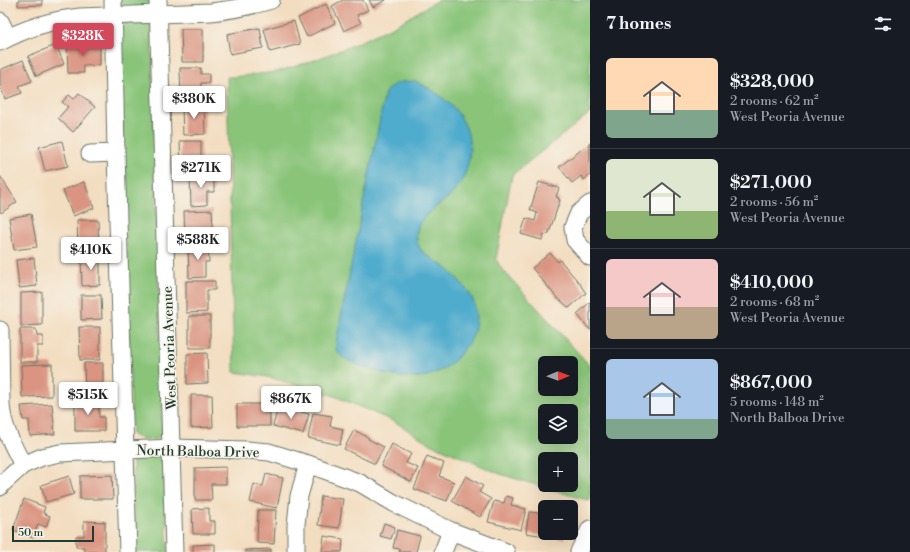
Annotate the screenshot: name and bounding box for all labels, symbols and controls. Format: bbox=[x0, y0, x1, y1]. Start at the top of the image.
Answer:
text: 7 homes bbox=[606, 13, 671, 35]
icon: filters bbox=[872, 13, 894, 35]
pin: $328K bbox=[55, 23, 111, 57]
text: $328K bbox=[62, 28, 104, 44]
text: $328,000 bbox=[730, 71, 814, 93]
icon: home bbox=[638, 74, 686, 122]
pin: $380K bbox=[166, 86, 222, 120]
text: $380K bbox=[172, 91, 216, 107]
text: 2 rooms · 62 m² bbox=[730, 93, 819, 109]
text: West Peoria Avenue bbox=[730, 109, 845, 125]
pin: $271K bbox=[173, 155, 229, 189]
text: $271K bbox=[181, 160, 221, 176]
text: $271,000 bbox=[730, 172, 812, 194]
icon: home bbox=[638, 175, 686, 223]
text: 2 rooms · 56 m² bbox=[730, 194, 818, 210]
text: West Peoria Avenue bbox=[730, 210, 845, 226]
pin: $588K bbox=[170, 227, 226, 261]
text: $588K bbox=[177, 232, 219, 248]
pin: $410K bbox=[63, 237, 119, 271]
text: $410K bbox=[70, 242, 112, 258]
text: $410,000 bbox=[730, 272, 814, 294]
icon: home bbox=[638, 275, 686, 323]
street label: West Peoria Avenue bbox=[159, 286, 181, 411]
text: 2 rooms · 68 m² bbox=[730, 294, 819, 310]
text: West Peoria Avenue bbox=[730, 310, 845, 326]
north arrow bbox=[538, 356, 578, 396]
map controls bbox=[538, 356, 578, 540]
text: $867,000 bbox=[730, 372, 812, 394]
icon: home bbox=[638, 375, 686, 423]
pin: $515K bbox=[60, 382, 116, 416]
pin: $867K bbox=[263, 386, 319, 420]
text: $515K bbox=[68, 387, 108, 403]
text: $867K bbox=[270, 391, 312, 407]
text: 5 rooms · 148 m² bbox=[730, 394, 824, 410]
button: layers bbox=[538, 404, 578, 444]
text: North Balboa Drive bbox=[730, 410, 845, 426]
street label: North Balboa Drive bbox=[136, 442, 260, 462]
button: + bbox=[538, 452, 578, 492]
button: − bbox=[538, 500, 578, 540]
scale bar bbox=[12, 524, 94, 543]
text: 50 m bbox=[18, 526, 43, 540]

